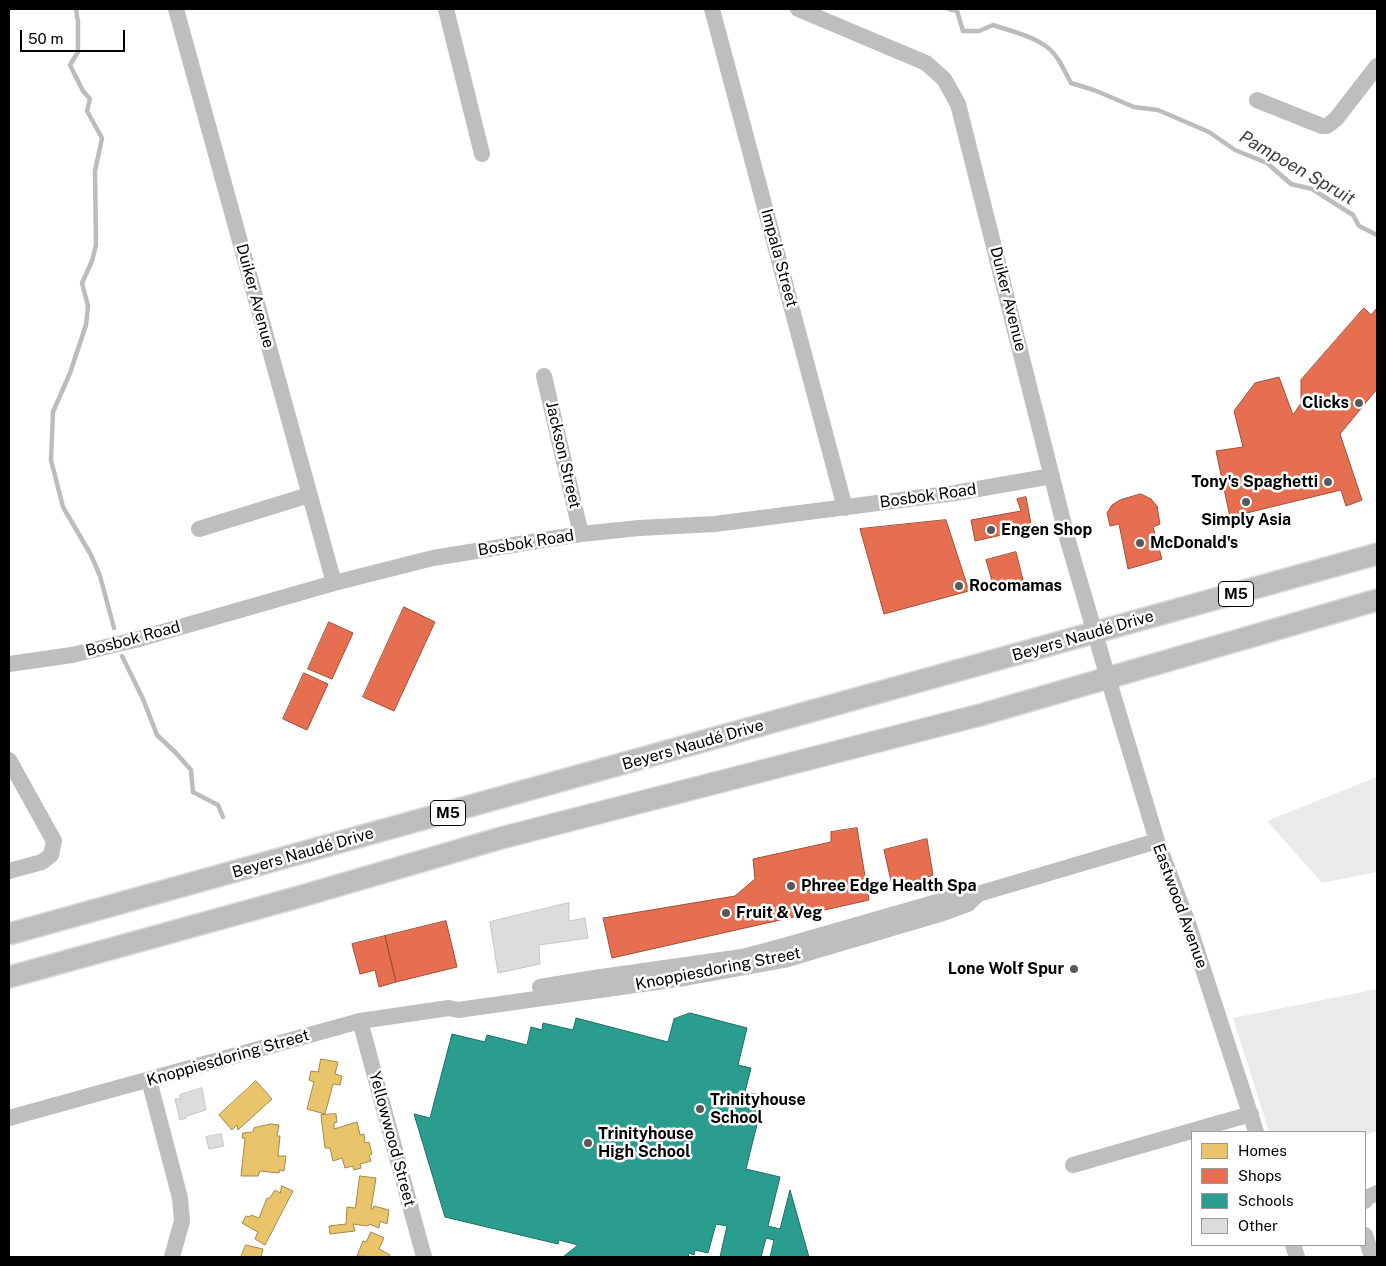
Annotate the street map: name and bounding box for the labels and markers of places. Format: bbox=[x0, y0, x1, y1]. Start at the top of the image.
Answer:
place label: Clicks bbox=[1302, 393, 1349, 413]
marker: Clicks bbox=[1353, 397, 1365, 409]
place label: Tony's Spaghetti bbox=[1191, 472, 1318, 492]
marker: Tony's Spaghetti bbox=[1322, 476, 1334, 488]
marker: Simply Asia bbox=[1240, 496, 1252, 508]
place label: Simply Asia bbox=[1201, 510, 1291, 530]
place label: Engen Shop bbox=[1001, 520, 1092, 540]
marker: Engen Shop bbox=[985, 524, 997, 536]
place label: McDonald's bbox=[1150, 533, 1238, 553]
marker: McDonald's bbox=[1134, 537, 1146, 549]
place label: Rocomamas bbox=[969, 576, 1062, 596]
marker: Rocomamas bbox=[953, 580, 965, 592]
place label: Phree Edge Health Spa bbox=[801, 876, 977, 896]
marker: Phree Edge Health Spa bbox=[785, 880, 797, 892]
place label: Fruit & Veg bbox=[736, 903, 822, 923]
marker: Fruit & Veg bbox=[720, 907, 732, 919]
place label: Lone Wolf Spur bbox=[948, 959, 1064, 979]
marker: Lone Wolf Spur bbox=[1068, 963, 1080, 975]
place label: Trinityhouse School bbox=[710, 1090, 806, 1128]
marker: Trinityhouse School bbox=[694, 1103, 706, 1115]
place label: Trinityhouse High School bbox=[598, 1124, 694, 1162]
marker: Trinityhouse High School bbox=[582, 1137, 594, 1149]

